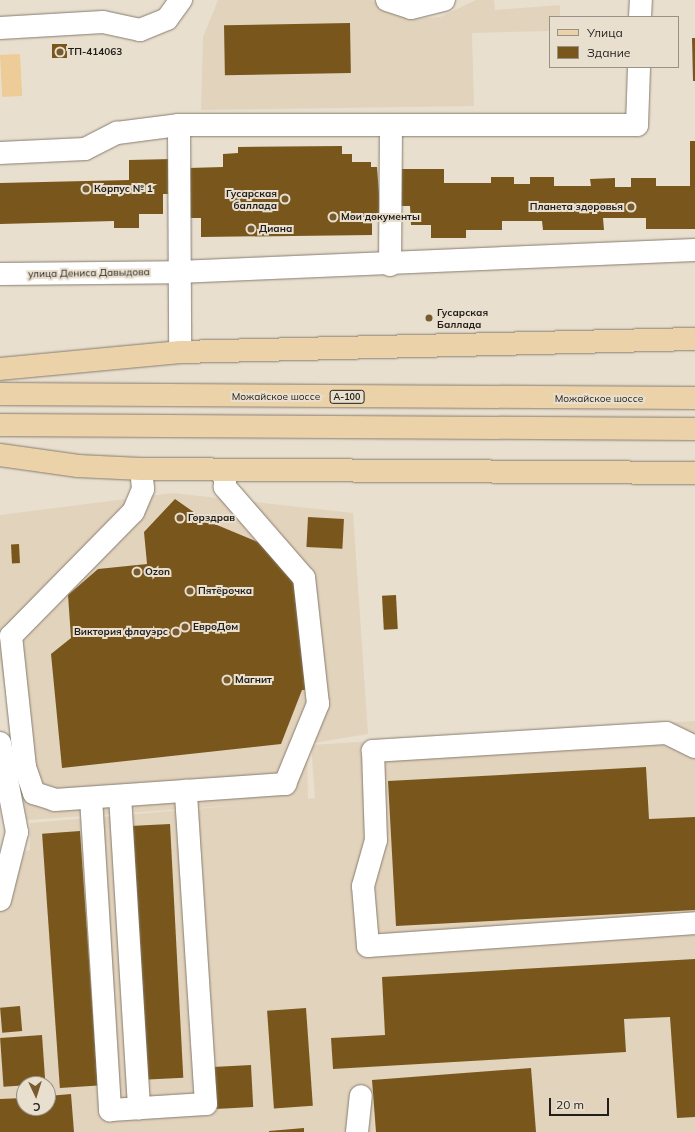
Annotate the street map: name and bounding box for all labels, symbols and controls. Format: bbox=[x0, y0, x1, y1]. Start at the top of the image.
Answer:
legend bbox=[549, 16, 679, 68]
text: Улица bbox=[587, 25, 623, 40]
text: Здание bbox=[587, 45, 630, 60]
place label: ТП-414063 bbox=[68, 46, 122, 58]
marker: ТП-414063 bbox=[55, 47, 65, 57]
place label: Корпус № 1 bbox=[94, 183, 153, 195]
marker: Корпус № 1 bbox=[81, 184, 91, 194]
place label: Гусарская баллада bbox=[226, 187, 277, 210]
marker: Гусарская баллада bbox=[280, 194, 290, 204]
place label: Планета здоровья bbox=[530, 201, 623, 213]
marker: Планета здоровья bbox=[626, 202, 636, 212]
place label: Мои документы bbox=[341, 211, 420, 223]
marker: Мои документы bbox=[328, 212, 338, 222]
place label: Диана bbox=[259, 223, 292, 235]
marker: Диана bbox=[246, 224, 256, 234]
street label: улица Дениса Давыдова bbox=[28, 266, 150, 280]
place label: Гусарская Баллада bbox=[437, 306, 488, 330]
marker: Гусарская Баллада bbox=[424, 313, 434, 323]
road number: А-100 bbox=[329, 390, 365, 404]
street label: Можайское шоссе bbox=[232, 391, 320, 403]
street label: Можайское шоссе bbox=[555, 393, 643, 405]
place label: Горздрав bbox=[188, 512, 235, 524]
marker: Горздрав bbox=[175, 513, 185, 523]
place label: Ozon bbox=[145, 566, 170, 578]
marker: Ozon bbox=[132, 567, 142, 577]
place label: Пятёрочка bbox=[198, 585, 252, 597]
marker: Пятёрочка bbox=[185, 586, 195, 596]
place label: ЕвроДом bbox=[193, 621, 238, 633]
marker: ЕвроДом bbox=[180, 622, 190, 632]
place label: Виктория флауэрс bbox=[74, 626, 168, 638]
marker: Виктория флауэрс bbox=[171, 627, 181, 637]
place label: Магнит bbox=[235, 674, 272, 686]
marker: Магнит bbox=[222, 675, 232, 685]
north arrow bbox=[16, 1076, 56, 1116]
scale bar bbox=[551, 1090, 611, 1116]
text: 20 m bbox=[556, 1097, 584, 1112]
text: С bbox=[33, 1100, 41, 1114]

